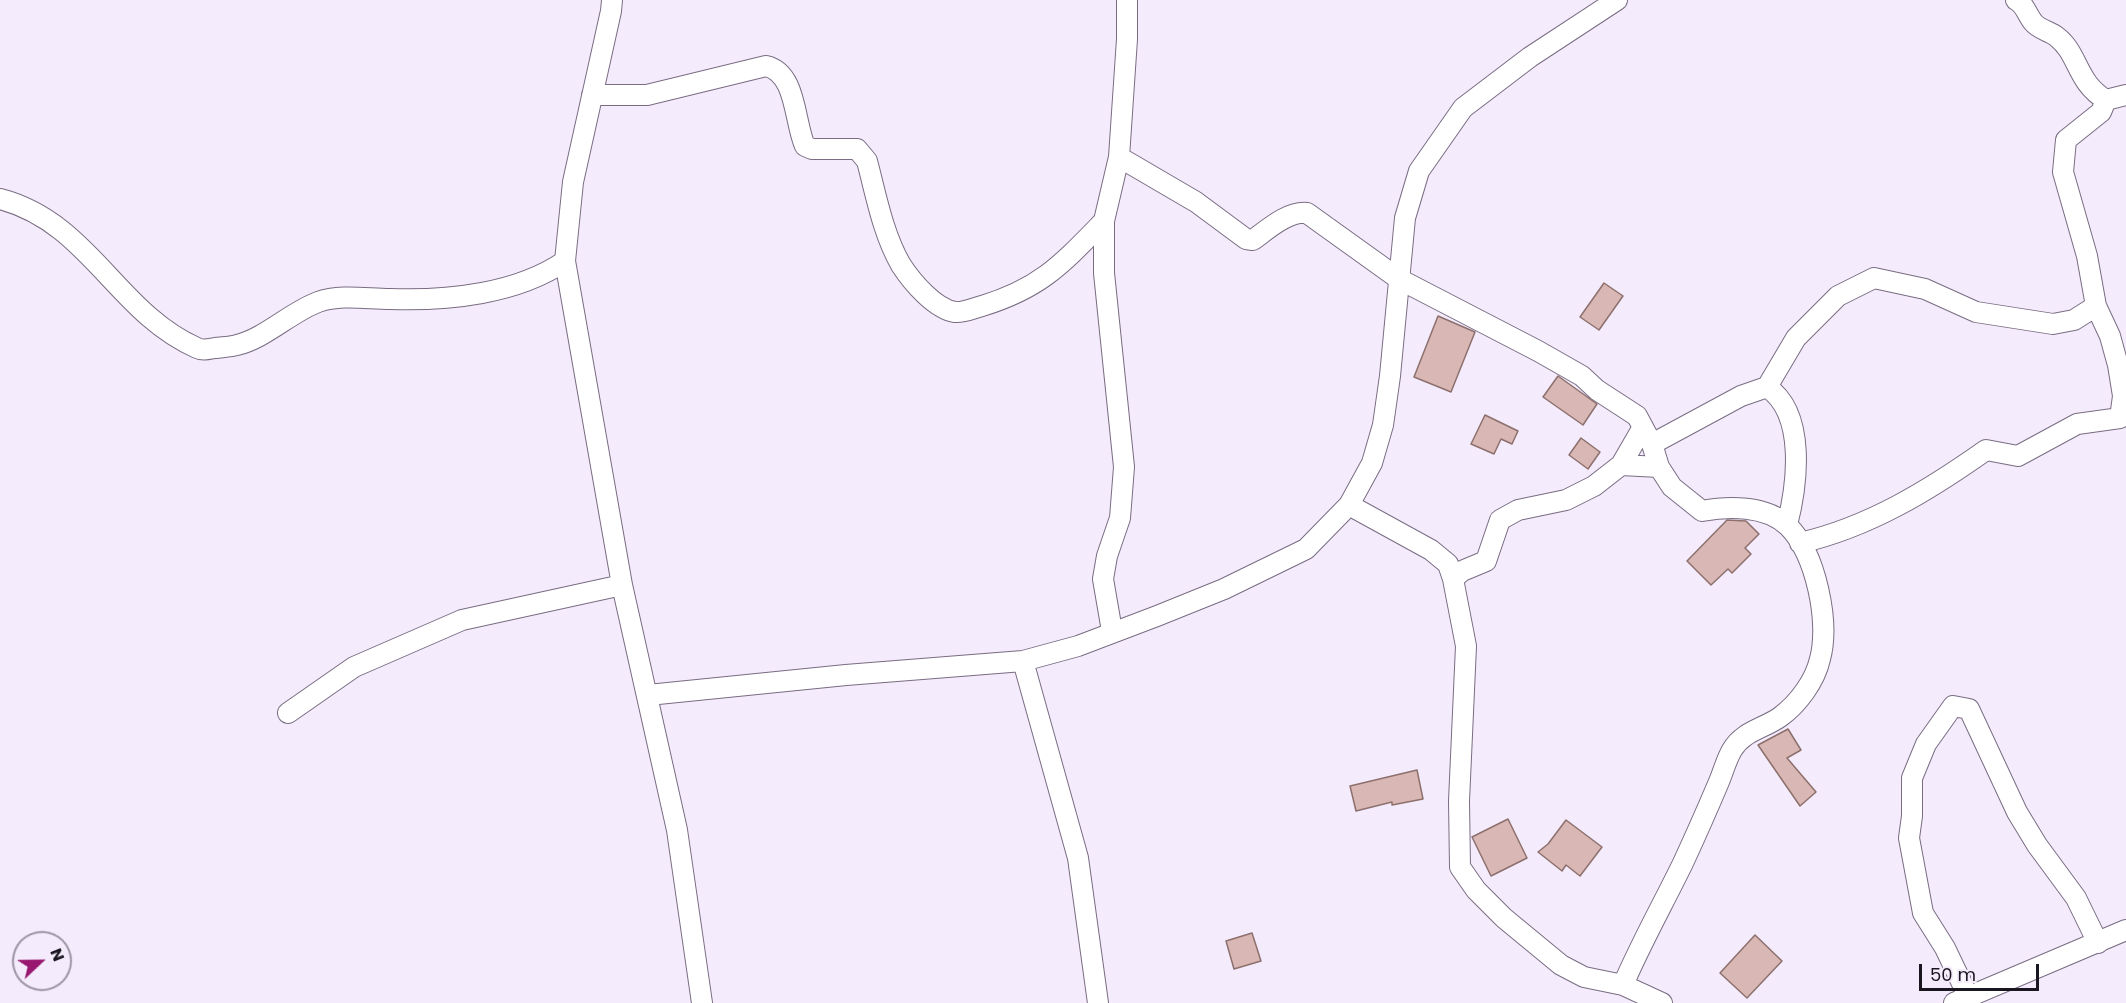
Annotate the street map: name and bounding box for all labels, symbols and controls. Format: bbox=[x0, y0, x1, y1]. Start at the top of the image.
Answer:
north arrow bbox=[12, 931, 72, 991]
text: N bbox=[44, 945, 70, 965]
scale bar bbox=[1922, 952, 2042, 990]
text: 50 m bbox=[1930, 962, 1976, 987]

